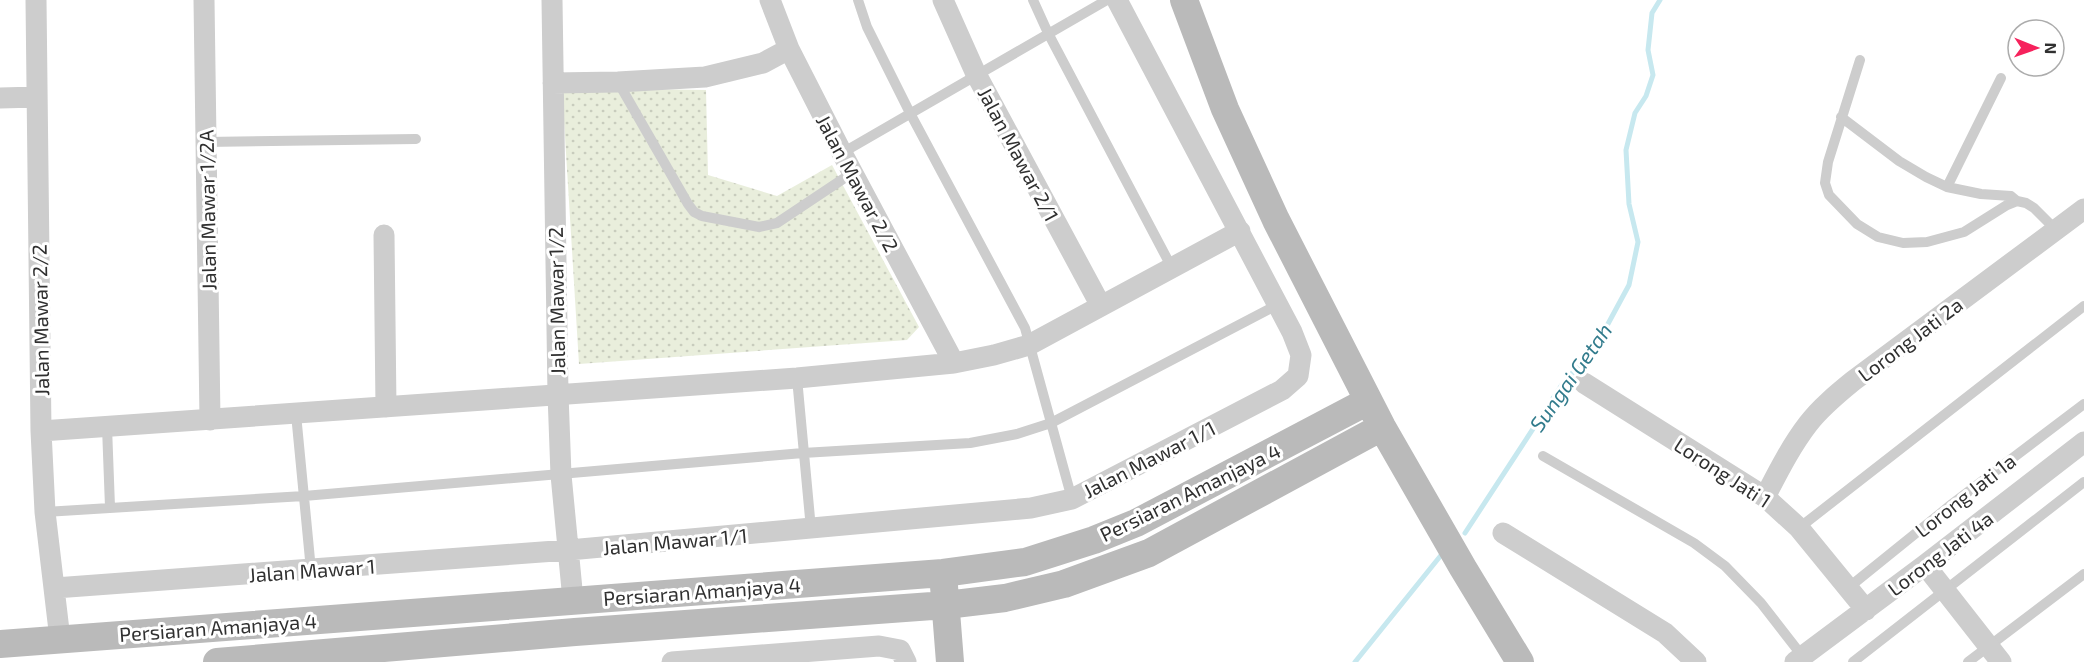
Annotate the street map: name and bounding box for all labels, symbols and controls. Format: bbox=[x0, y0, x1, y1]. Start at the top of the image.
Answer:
north arrow bbox=[2006, 18, 2066, 78]
text: N bbox=[2042, 42, 2061, 54]
street label: Jalan Mawar 2/1 bbox=[974, 83, 1064, 225]
street label: Jalan Mawar 2/2 bbox=[812, 110, 904, 256]
street label: Jalan Mawar 1/2A bbox=[194, 129, 220, 291]
street label: Jalan Mawar 1/2 bbox=[543, 227, 569, 375]
street label: Jalan Mawar 2/2 bbox=[27, 244, 53, 396]
street label: Lorong Jati 2a bbox=[1853, 292, 1967, 386]
water label: Sungai Getah bbox=[1524, 318, 1616, 436]
street label: Jalan Mawar 1/1 bbox=[1079, 415, 1219, 503]
street label: Lorong Jati 1 bbox=[1670, 432, 1776, 512]
street label: Persiaran Amanjaya 4 bbox=[1096, 438, 1284, 546]
street label: Lorong Jati 1a bbox=[1910, 448, 2020, 542]
street label: Lorong Jati 4a bbox=[1883, 506, 1997, 600]
street label: Jalan Mawar 1/1 bbox=[602, 523, 748, 559]
street label: Jalan Mawar 1 bbox=[248, 554, 376, 586]
street label: Persiaran Amanjaya 4 bbox=[602, 572, 802, 610]
street label: Persiaran Amanjaya 4 bbox=[118, 608, 318, 646]

